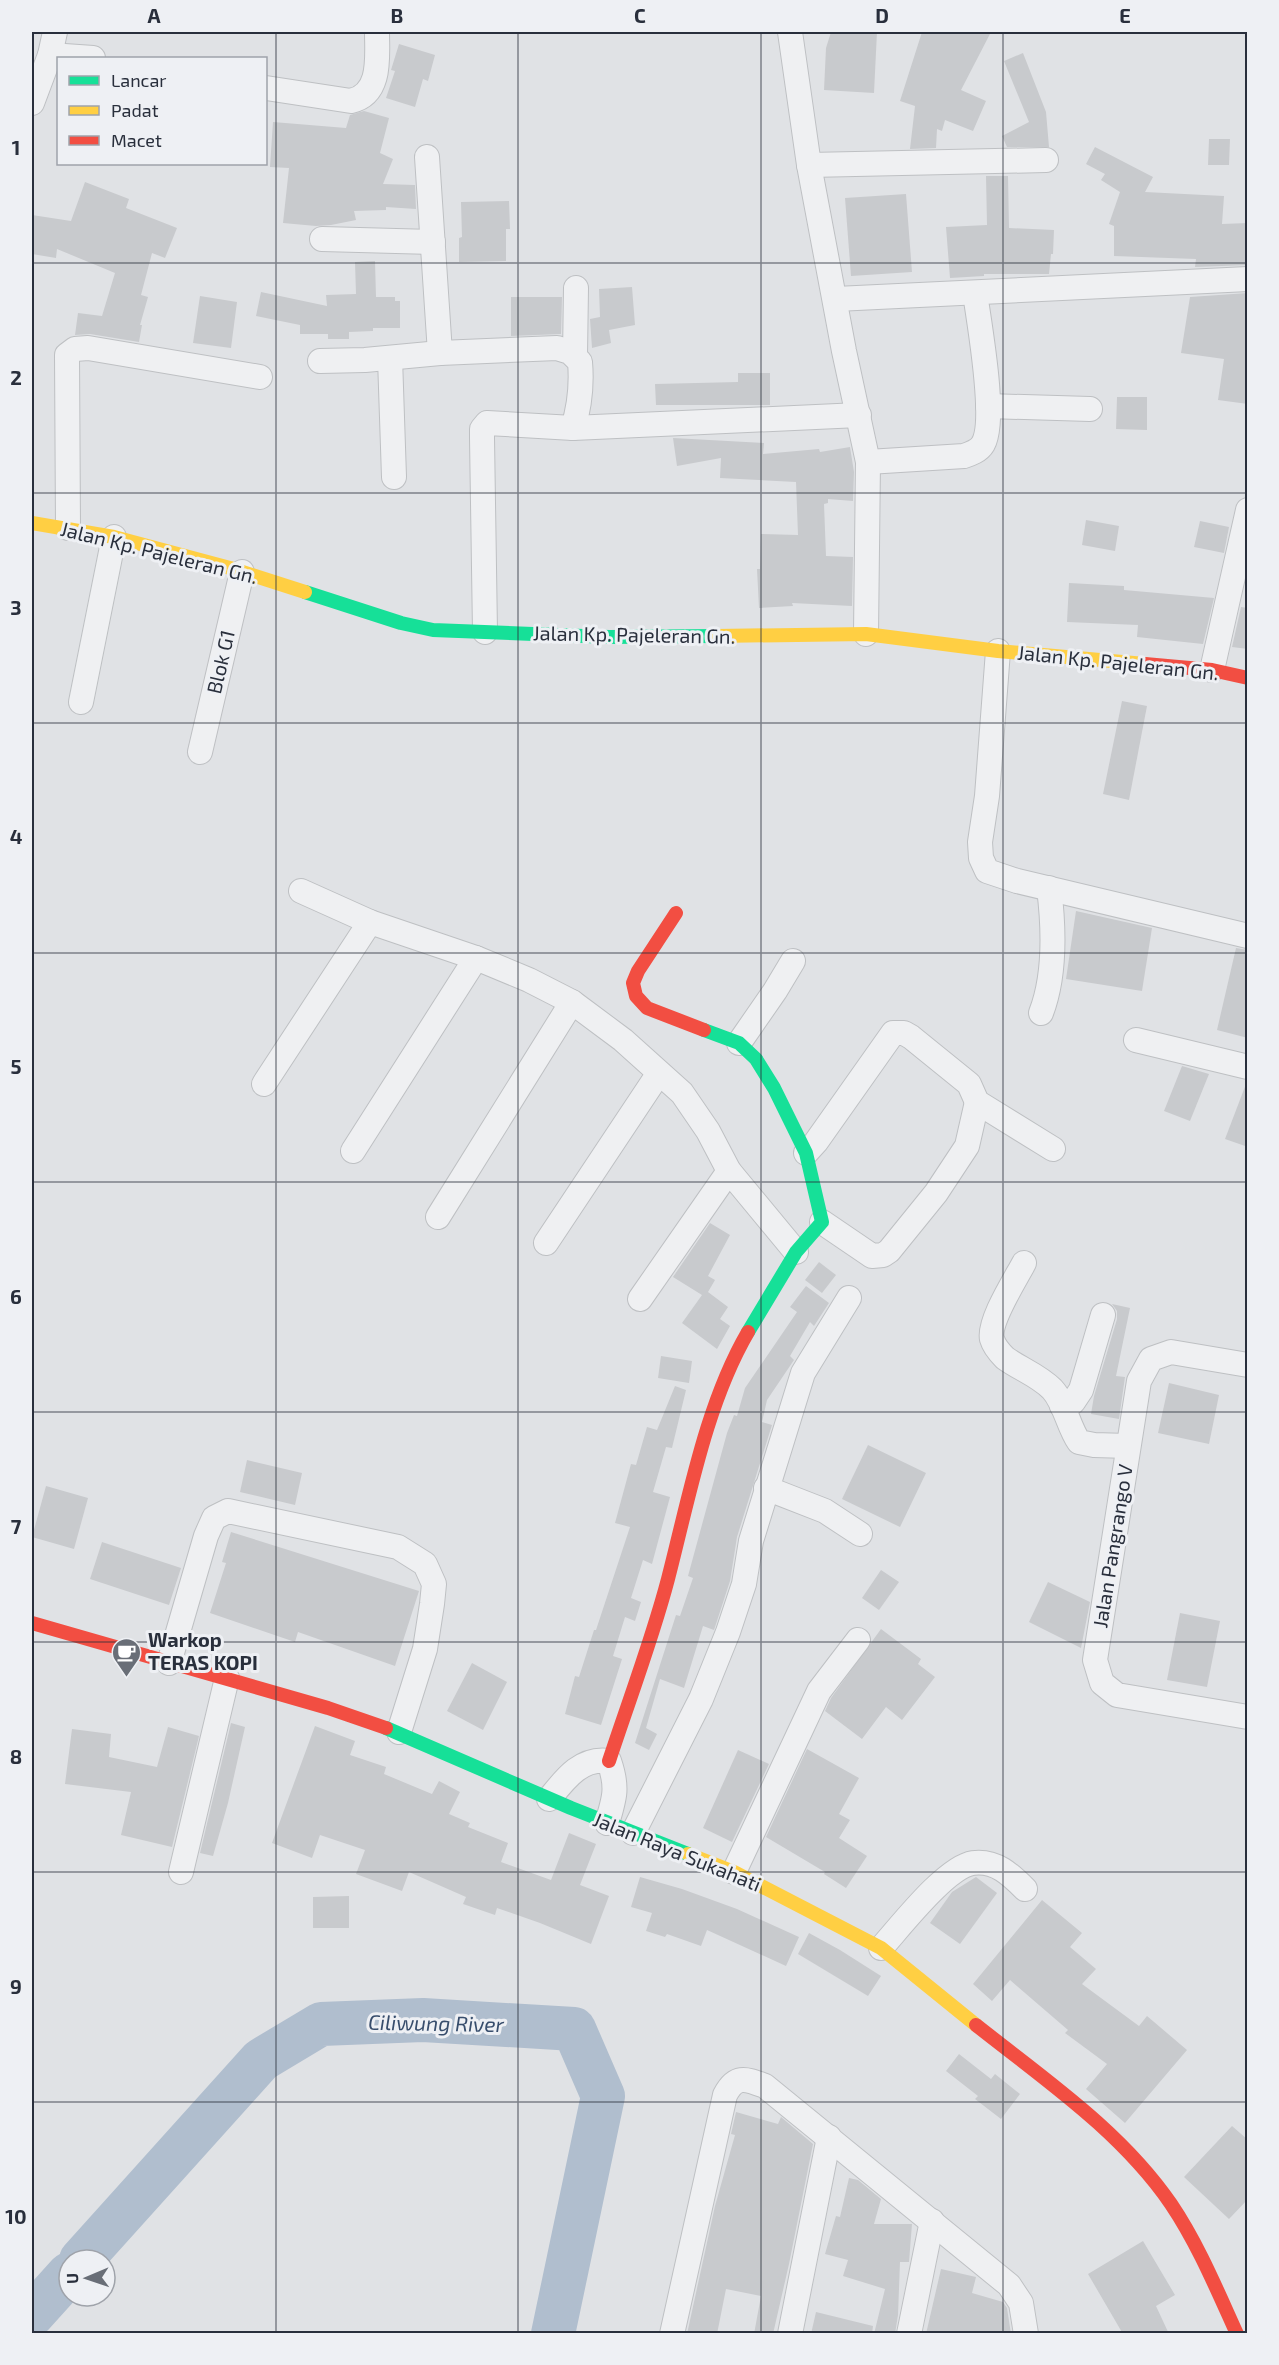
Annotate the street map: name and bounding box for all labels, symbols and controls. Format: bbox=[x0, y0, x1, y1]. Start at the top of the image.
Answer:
text: A bbox=[147, 3, 161, 27]
text: B bbox=[391, 3, 403, 27]
text: C bbox=[634, 3, 646, 27]
text: D bbox=[875, 3, 889, 27]
text: E bbox=[1119, 3, 1131, 27]
legend bbox=[57, 57, 267, 165]
text: Lancar bbox=[111, 69, 167, 91]
text: Padat bbox=[111, 99, 159, 121]
text: Macet bbox=[111, 129, 162, 151]
text: 1 bbox=[12, 135, 20, 159]
text: 2 bbox=[10, 365, 22, 389]
street label: Jalan Kp. Pajeleran Gn. bbox=[58, 516, 260, 588]
text: 3 bbox=[10, 595, 22, 619]
street label: Jalan Kp. Pajeleran Gn. bbox=[533, 620, 735, 648]
street label: Blok G1 bbox=[201, 628, 239, 696]
street label: Jalan Kp. Pajeleran Gn. bbox=[1016, 640, 1220, 685]
text: 4 bbox=[10, 824, 23, 848]
text: 5 bbox=[10, 1054, 22, 1078]
text: 6 bbox=[10, 1284, 22, 1308]
street label: Jalan Pangrango V bbox=[1087, 1462, 1137, 1629]
text: 7 bbox=[11, 1514, 22, 1538]
place label: Warkop TERAS KOPI bbox=[148, 1627, 258, 1674]
cafe icon: Warkop TERAS KOPI bbox=[111, 1636, 143, 1678]
text: 8 bbox=[10, 1744, 22, 1768]
street label: Jalan Raya Sukahati bbox=[590, 1806, 765, 1896]
text: 9 bbox=[10, 1974, 22, 1998]
water label: Ciliwung River bbox=[368, 2009, 505, 2036]
text: 10 bbox=[5, 2204, 27, 2228]
north arrow bbox=[57, 2248, 117, 2308]
text: U bbox=[62, 2273, 81, 2284]

